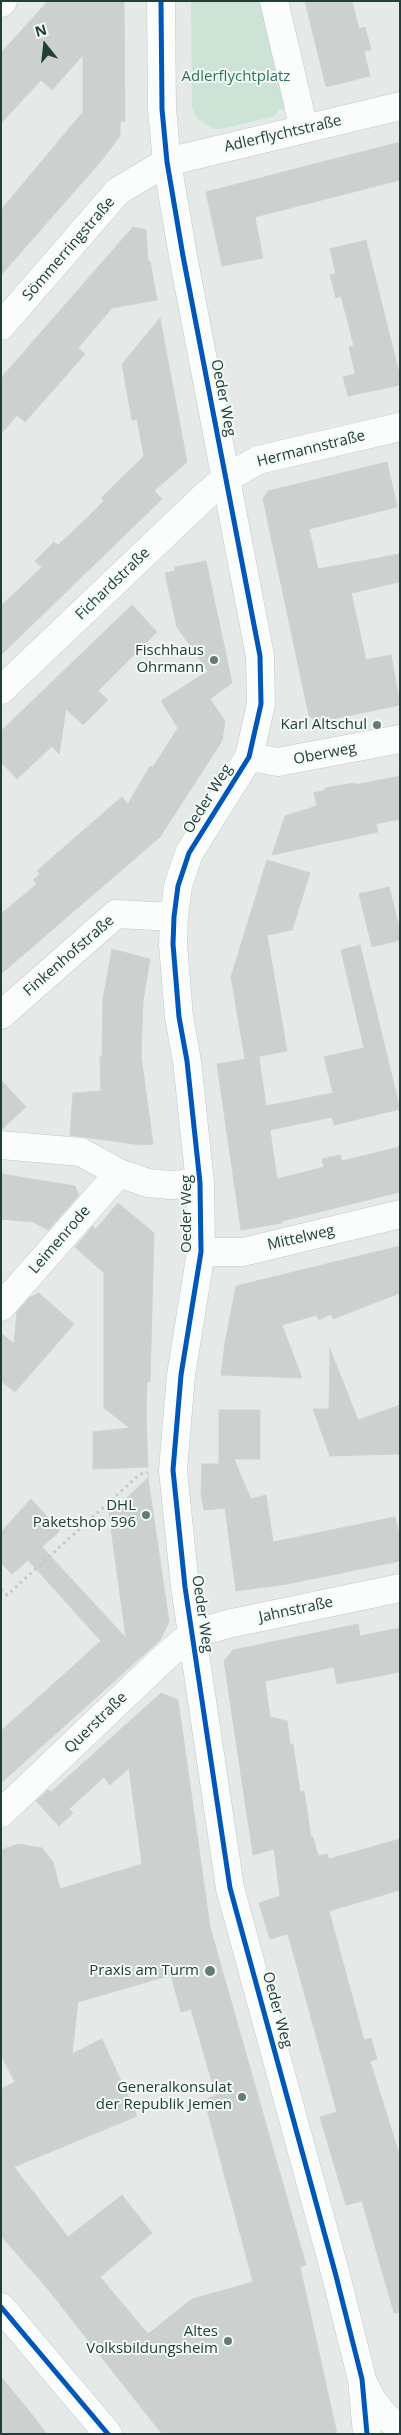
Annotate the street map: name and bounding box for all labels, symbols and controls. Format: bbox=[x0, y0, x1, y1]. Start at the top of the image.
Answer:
text: N bbox=[33, 19, 49, 41]
north arrow bbox=[20, 20, 70, 70]
park label: Adlerflychtplatz bbox=[182, 68, 290, 86]
street label: Adlerflychtstraße bbox=[223, 112, 343, 156]
street label: Sömmerringstraße bbox=[19, 193, 119, 305]
street label: Oeder Weg bbox=[207, 358, 239, 438]
street label: Hermannstraße bbox=[255, 427, 367, 471]
street label: Fichardstraße bbox=[72, 544, 154, 624]
place label: Fischhaus Ohrmann bbox=[135, 642, 204, 677]
marker: Fischhaus Ohrmann bbox=[208, 654, 220, 666]
place label: Karl Altschul bbox=[281, 716, 367, 734]
marker: Karl Altschul bbox=[371, 719, 383, 731]
street label: Oberweg bbox=[292, 739, 358, 769]
street label: Oeder Weg bbox=[180, 761, 236, 837]
street label: Finkenhofstraße bbox=[20, 912, 118, 1000]
street label: Oeder Weg bbox=[178, 1175, 196, 1253]
street label: Leimenrode bbox=[26, 1202, 94, 1278]
street label: Mittelweg bbox=[266, 1222, 336, 1254]
place label: DHL Paketshop 596 bbox=[33, 1497, 136, 1532]
marker: DHL Paketshop 596 bbox=[140, 1509, 152, 1521]
street label: Oeder Weg bbox=[188, 1574, 216, 1654]
street label: Jahnstraße bbox=[257, 1593, 335, 1627]
street label: Querstraße bbox=[61, 1689, 131, 1757]
place label: Praxis am Turm bbox=[89, 1962, 199, 1980]
marker: Praxis am Turm bbox=[203, 1964, 217, 1978]
street label: Oeder Weg bbox=[258, 1970, 296, 2050]
place label: Generalkonsulat der Republik Jemen bbox=[96, 2079, 232, 2114]
marker: Generalkonsulat der Republik Jemen bbox=[236, 2091, 248, 2103]
place label: Altes Volksbildungsheim bbox=[86, 2323, 218, 2358]
marker: Altes Volksbildungsheim bbox=[222, 2335, 234, 2347]

